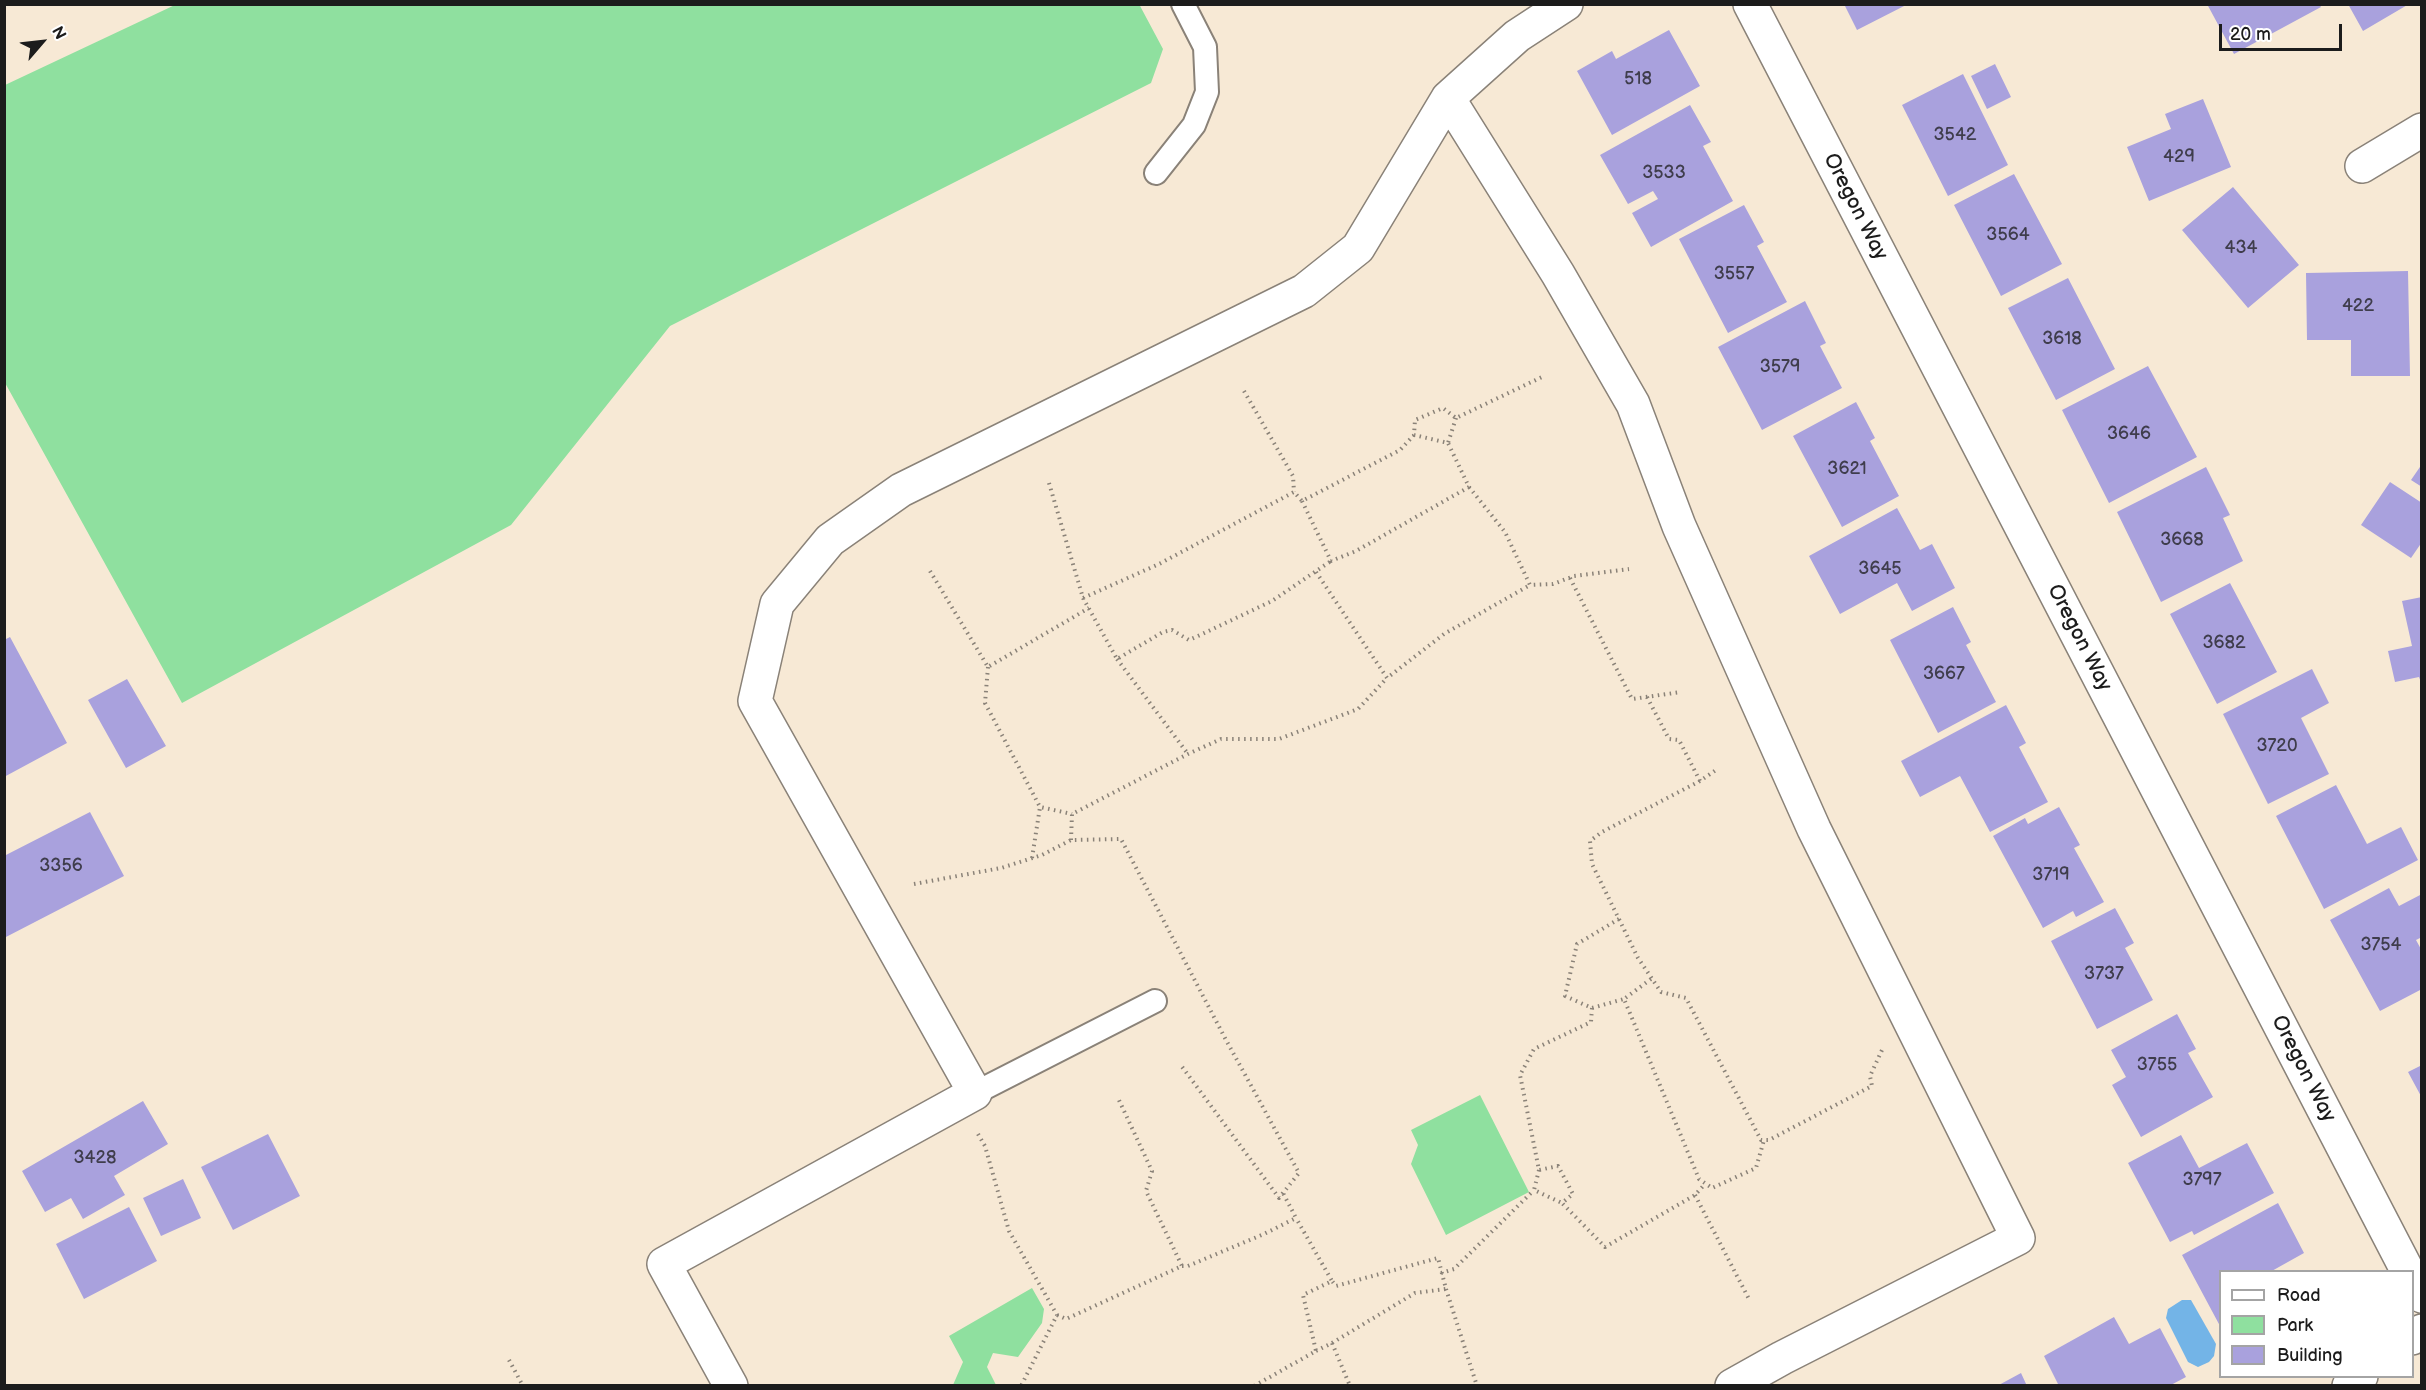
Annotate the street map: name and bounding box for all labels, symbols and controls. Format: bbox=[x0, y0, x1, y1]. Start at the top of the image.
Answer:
north arrow bbox=[12, 12, 72, 72]
scale bar bbox=[2222, 12, 2345, 50]
text: N bbox=[47, 24, 70, 43]
text: 20 m bbox=[2230, 24, 2271, 45]
house number: 518 bbox=[1624, 68, 1652, 90]
house number: 3542 bbox=[1934, 124, 1976, 146]
house number: 429 bbox=[2163, 146, 2195, 168]
street label: Oregon Way bbox=[1817, 149, 1893, 265]
house number: 3533 bbox=[1642, 162, 1686, 184]
house number: 3564 bbox=[1986, 224, 2030, 246]
house number: 434 bbox=[2224, 237, 2258, 259]
house number: 3557 bbox=[1714, 263, 1754, 285]
house number: 422 bbox=[2342, 295, 2374, 317]
house number: 3618 bbox=[2042, 328, 2082, 350]
house number: 3579 bbox=[1760, 356, 1800, 378]
house number: 3646 bbox=[2107, 423, 2151, 445]
house number: 3621 bbox=[1827, 458, 1867, 480]
house number: 3668 bbox=[2160, 529, 2204, 551]
house number: 3645 bbox=[1858, 558, 1902, 580]
street label: Oregon Way bbox=[2041, 580, 2117, 696]
house number: 3682 bbox=[2202, 632, 2246, 654]
house number: 3667 bbox=[1923, 663, 1965, 685]
house number: 3720 bbox=[2256, 735, 2298, 757]
house number: 3356 bbox=[39, 855, 83, 877]
house number: 3719 bbox=[2032, 864, 2070, 886]
house number: 3754 bbox=[2360, 934, 2402, 956]
house number: 3737 bbox=[2084, 963, 2124, 985]
street label: Oregon Way bbox=[2265, 1011, 2341, 1127]
house number: 3755 bbox=[2137, 1054, 2177, 1076]
house number: 3428 bbox=[73, 1147, 117, 1169]
house number: 3797 bbox=[2182, 1169, 2222, 1191]
legend bbox=[2219, 1270, 2414, 1378]
text: Road bbox=[2277, 1285, 2321, 1306]
text: Park bbox=[2277, 1315, 2313, 1336]
text: Building bbox=[2277, 1345, 2343, 1366]

